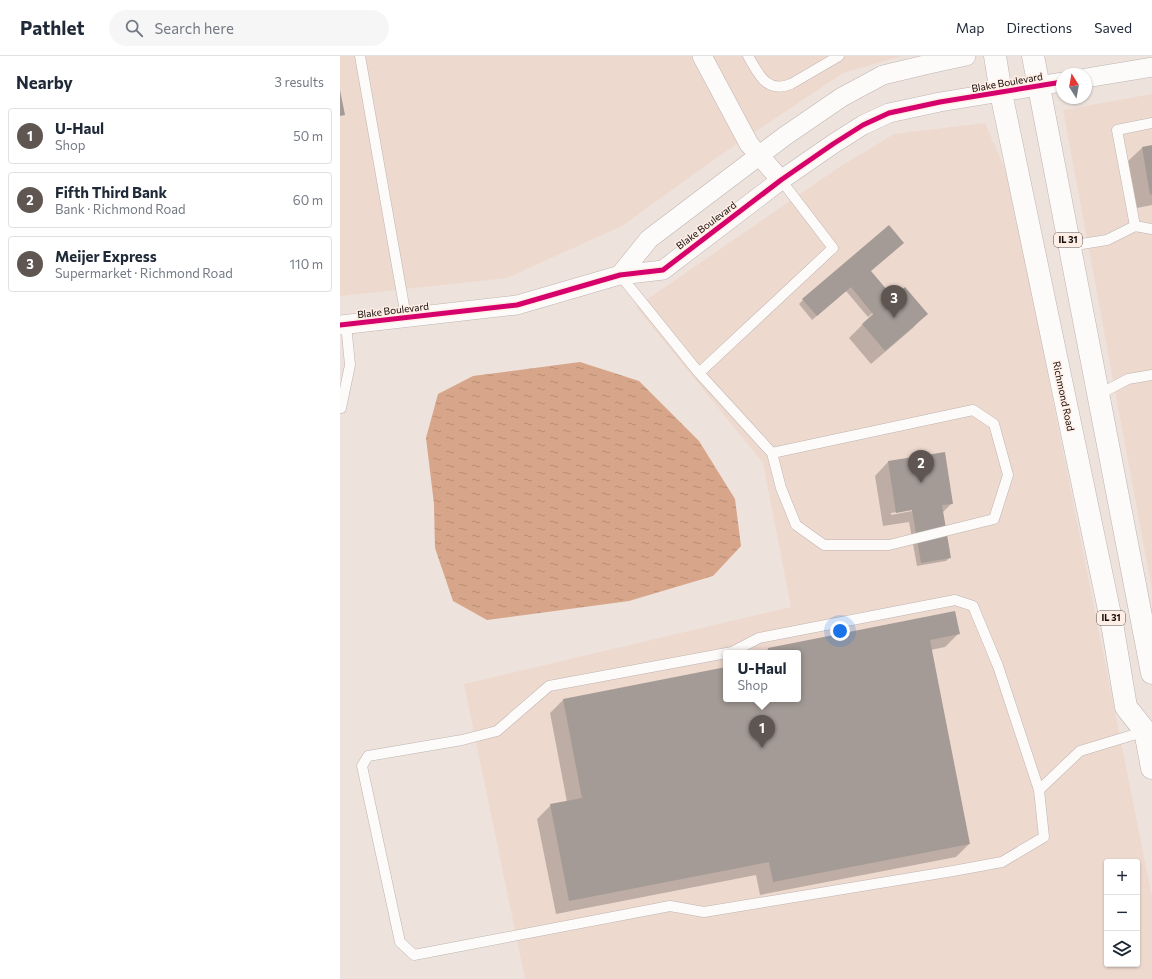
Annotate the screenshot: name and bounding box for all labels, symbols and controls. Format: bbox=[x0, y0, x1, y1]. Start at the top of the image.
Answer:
search box bbox=[109, 10, 389, 46]
text: Pathlet bbox=[20, 16, 85, 39]
icon: search bbox=[123, 17, 145, 39]
text: Search here bbox=[155, 19, 234, 37]
text: Map bbox=[956, 19, 985, 36]
text: Directions bbox=[1007, 19, 1072, 36]
text: Saved bbox=[1094, 19, 1132, 36]
north arrow bbox=[1056, 68, 1092, 104]
street label: Blake Boulevard bbox=[970, 70, 1044, 94]
text: Nearby bbox=[16, 72, 73, 93]
text: 3 results bbox=[275, 74, 324, 90]
text: U-Haul bbox=[55, 119, 104, 137]
text: 1 bbox=[27, 128, 33, 144]
text: 50 m bbox=[293, 128, 323, 144]
text: Shop bbox=[55, 137, 86, 153]
text: Fifth Third Bank bbox=[55, 183, 167, 201]
text: 2 bbox=[26, 192, 34, 208]
text: 60 m bbox=[293, 192, 323, 208]
street label: Blake Boulevard bbox=[674, 198, 739, 252]
text: Bank · Richmond Road bbox=[55, 201, 186, 217]
road number: IL 31 bbox=[1054, 233, 1082, 247]
text: Meijer Express bbox=[55, 247, 157, 265]
text: 3 bbox=[26, 256, 34, 272]
text: 110 m bbox=[290, 256, 323, 272]
text: Supermarket · Richmond Road bbox=[55, 265, 233, 281]
pin: 3 bbox=[881, 285, 907, 318]
street label: Blake Boulevard bbox=[356, 300, 430, 320]
street label: Richmond Road bbox=[1051, 360, 1077, 432]
pin: 2 bbox=[908, 450, 934, 483]
road number: IL 31 bbox=[1097, 611, 1125, 625]
your location bbox=[830, 621, 850, 641]
popup bbox=[723, 650, 801, 702]
text: U-Haul bbox=[737, 659, 787, 677]
text: Shop bbox=[737, 677, 768, 693]
pin: 1 bbox=[749, 715, 775, 748]
map controls bbox=[1104, 859, 1140, 967]
button: + bbox=[1104, 859, 1140, 895]
button: − bbox=[1104, 895, 1140, 931]
button: layers bbox=[1104, 931, 1140, 967]

